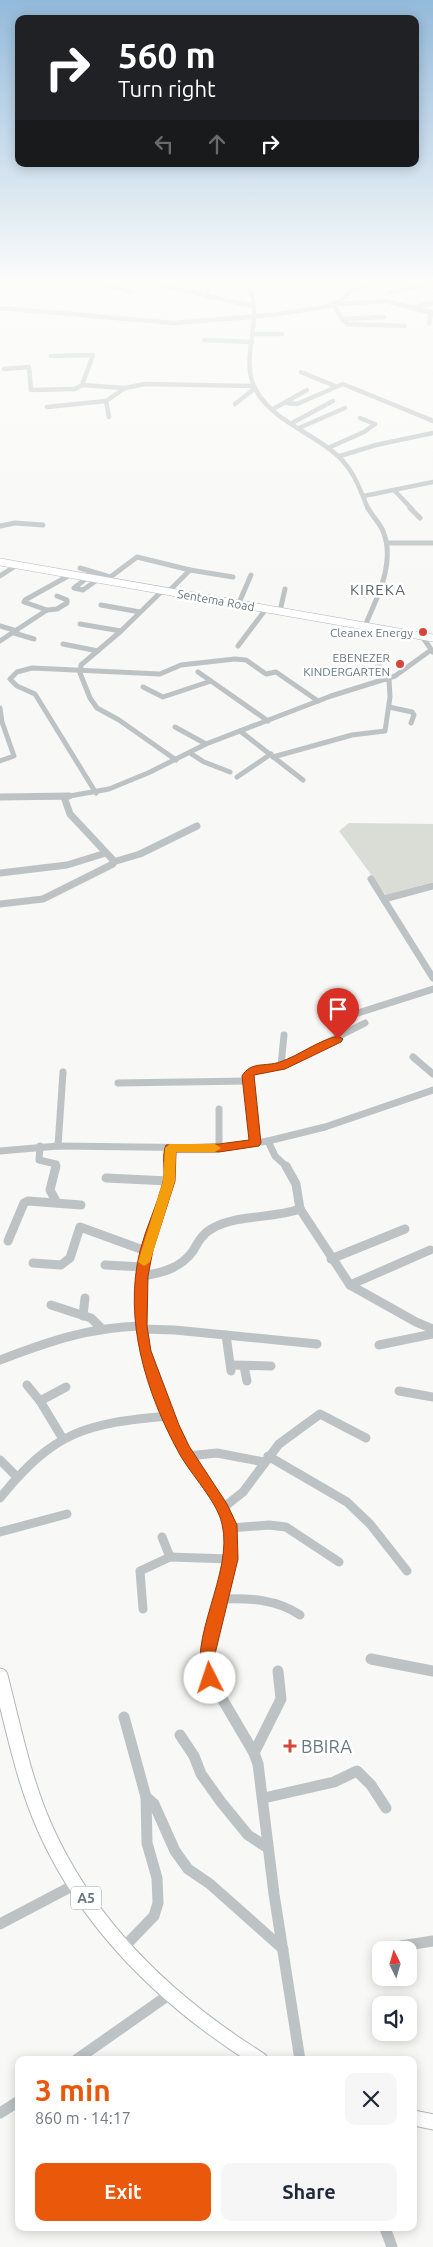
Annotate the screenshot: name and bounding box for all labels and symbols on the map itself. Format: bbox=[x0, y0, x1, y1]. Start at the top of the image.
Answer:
district label: KIREKA bbox=[350, 581, 406, 598]
street label: Sentema Road bbox=[176, 587, 256, 613]
place label: Cleanex Energy bbox=[330, 626, 413, 639]
marker: Cleanex Energy bbox=[417, 626, 429, 638]
place label: EBENEZER KINDERGARTEN bbox=[303, 651, 390, 678]
marker: EBENEZER KINDERGARTEN bbox=[394, 658, 406, 670]
pin bbox=[317, 988, 359, 1039]
position arrow bbox=[183, 1651, 235, 1703]
place label: BBIRA bbox=[301, 1736, 352, 1756]
marker: BBIRA bbox=[283, 1739, 297, 1753]
road number: A5 bbox=[71, 1886, 101, 1910]
north arrow bbox=[372, 1941, 418, 1986]

